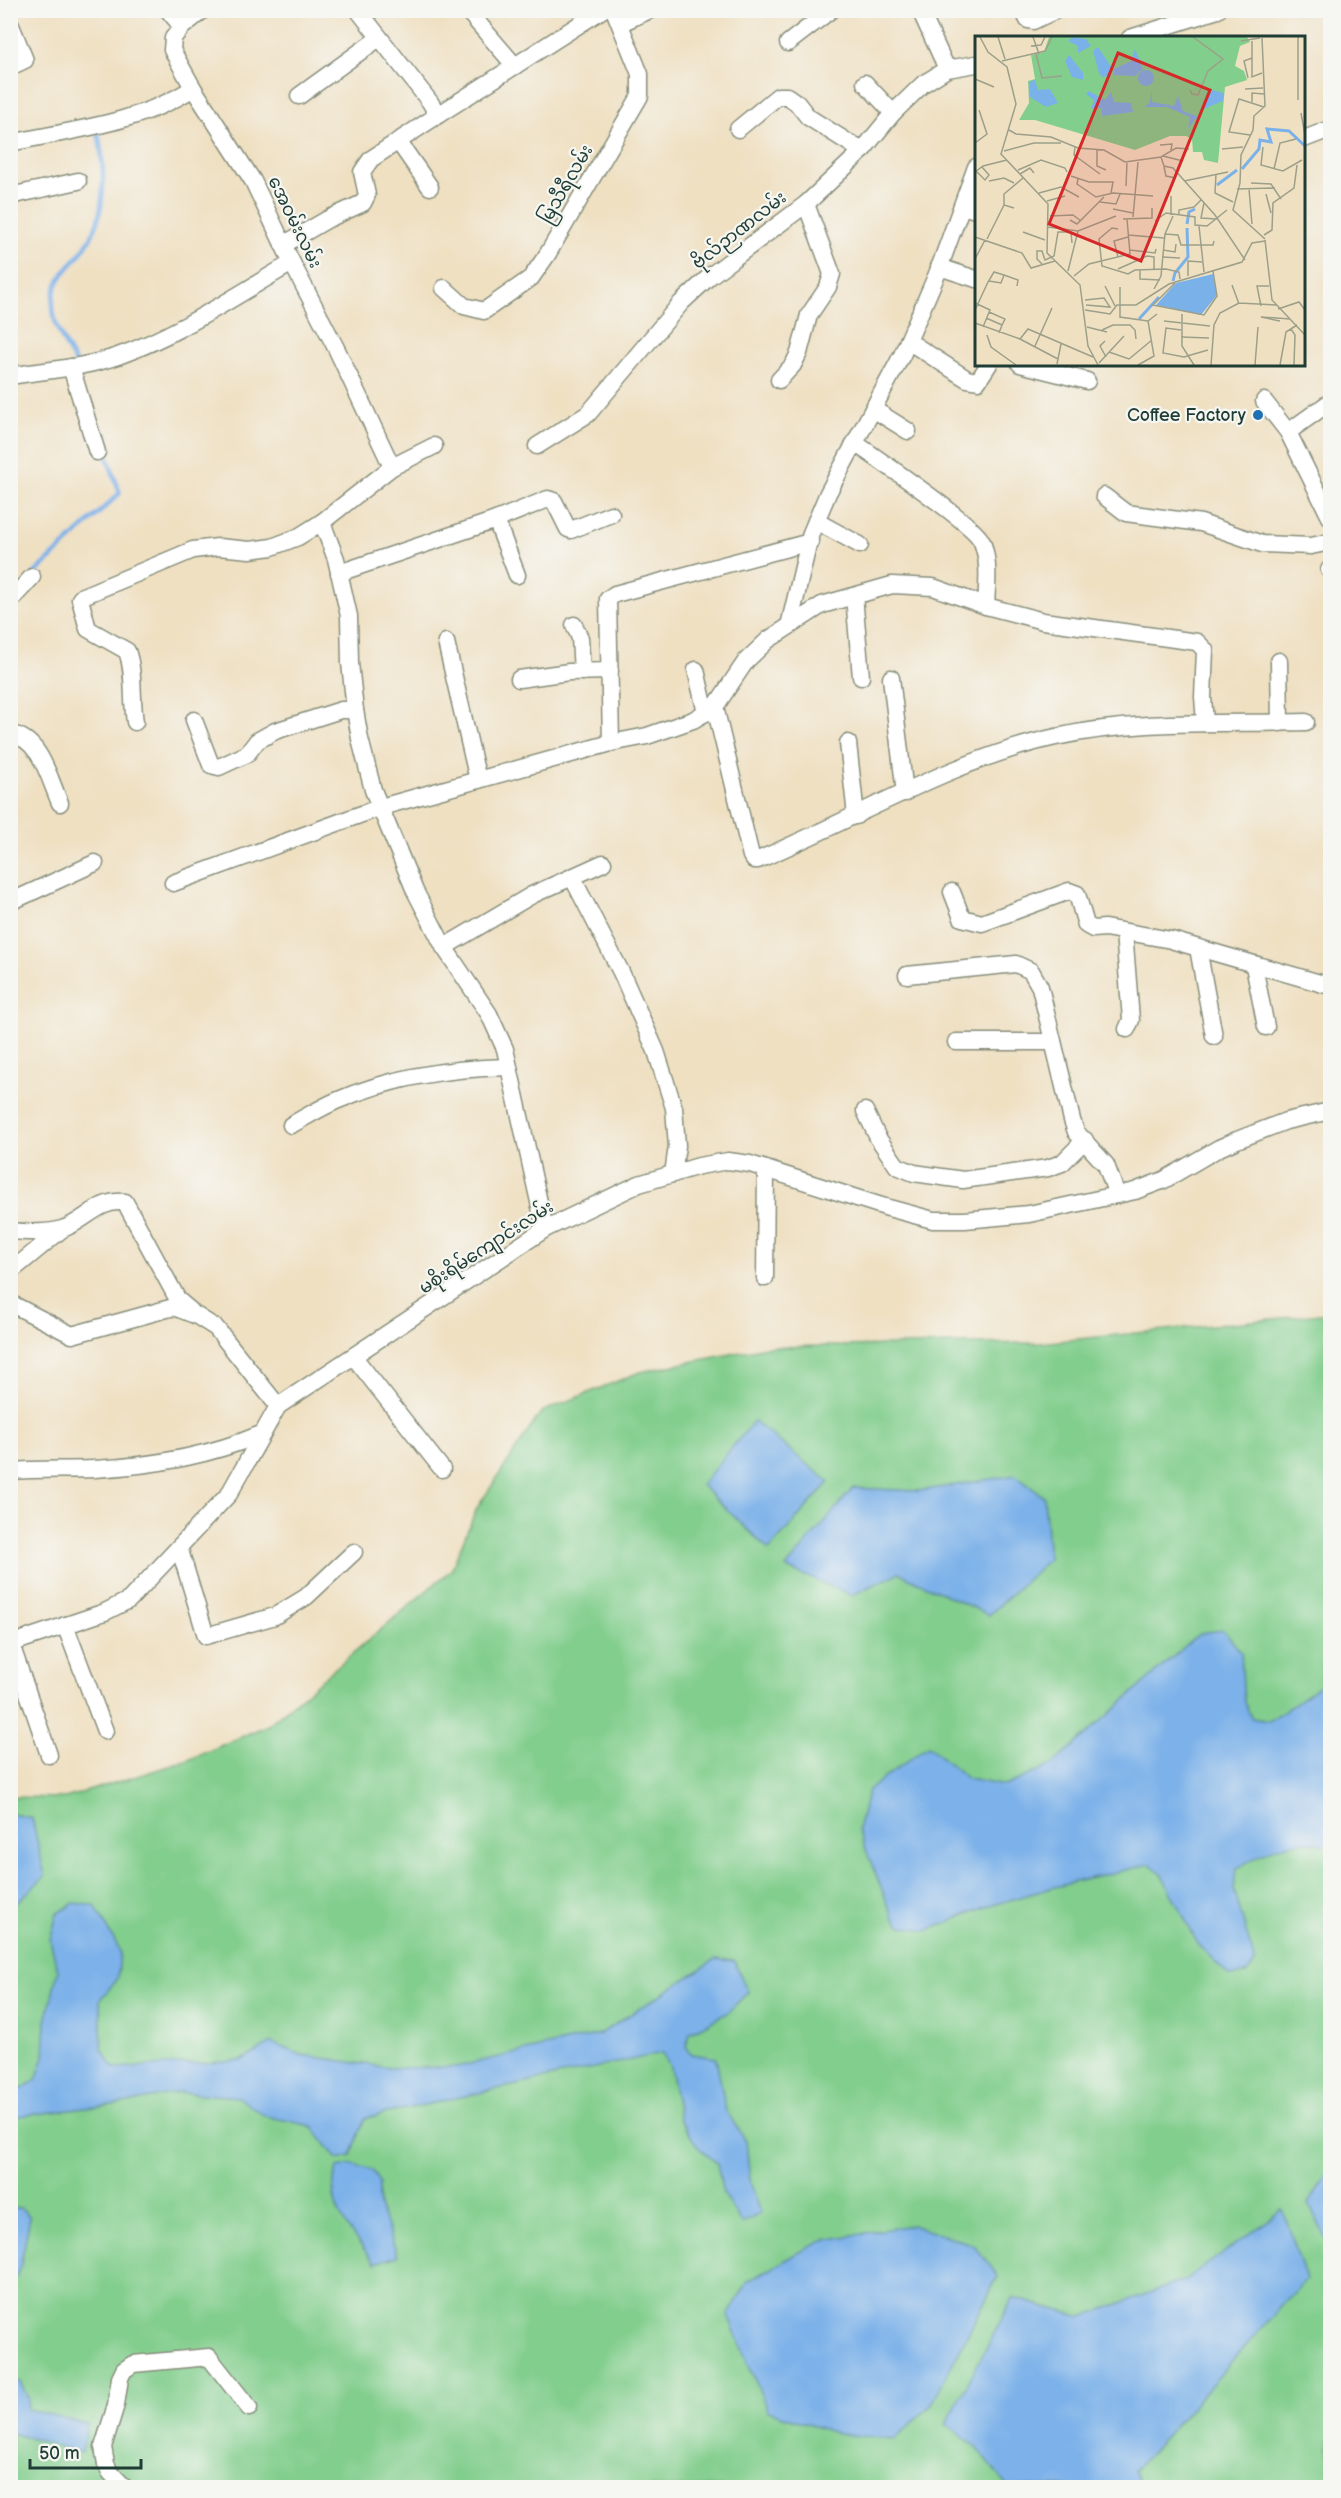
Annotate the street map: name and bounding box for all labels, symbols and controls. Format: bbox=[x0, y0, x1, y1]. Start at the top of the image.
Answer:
inset map bbox=[975, 36, 1305, 366]
street label: မြသီရီလမ်း bbox=[532, 139, 601, 229]
street label: အေဝမ်းလမ်း bbox=[263, 172, 329, 272]
street label: ဗိုလ်ဉာဏလမ်း bbox=[686, 184, 793, 277]
place label: Coffee Factory bbox=[1127, 405, 1247, 426]
marker: Coffee Factory bbox=[1251, 408, 1265, 422]
street label: မစိုးရိမ်ကျောင်းလမ်း bbox=[413, 1193, 560, 1302]
scale bar bbox=[30, 2432, 141, 2470]
text: 50 m bbox=[39, 2443, 80, 2464]

